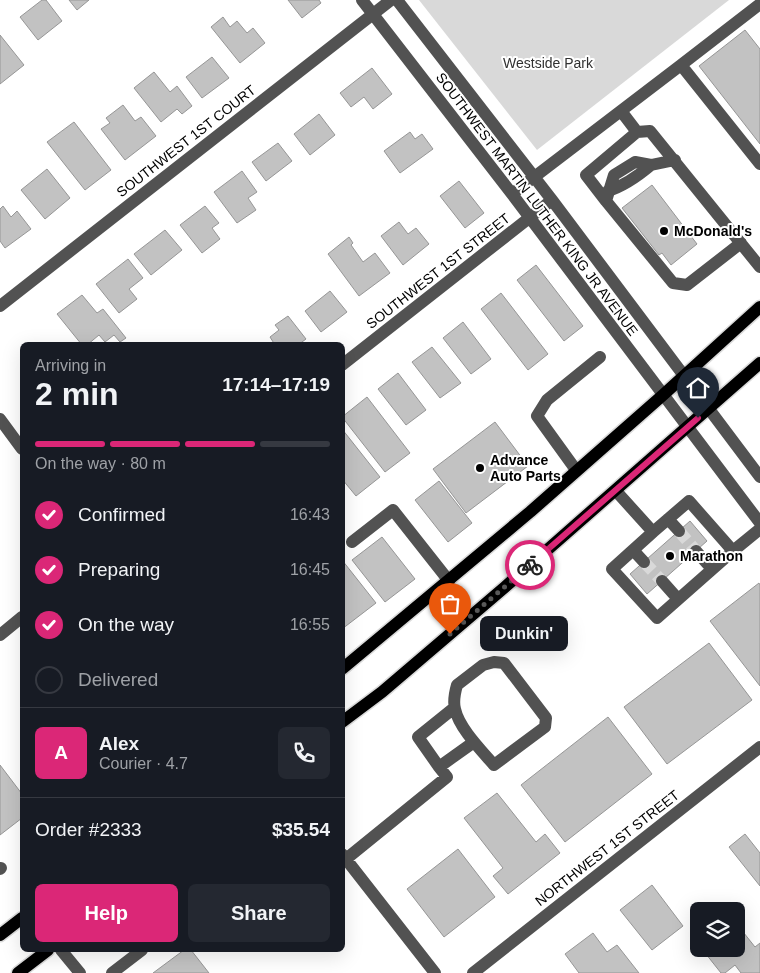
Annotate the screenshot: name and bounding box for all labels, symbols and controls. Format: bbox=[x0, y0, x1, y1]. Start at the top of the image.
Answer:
park label: Westside Park bbox=[503, 55, 594, 71]
street label: SOUTHWEST MARTIN LUTHER KING JR AVENUE bbox=[433, 69, 641, 339]
street label: SOUTHWEST 1ST COURT bbox=[113, 82, 259, 200]
street label: SOUTHWEST 1ST STREET bbox=[363, 210, 513, 332]
place label: McDonald's bbox=[674, 223, 752, 239]
marker: McDonald's bbox=[658, 225, 670, 237]
text: Arriving in bbox=[35, 357, 106, 374]
pin bbox=[677, 367, 719, 418]
text: 17:14–17:19 bbox=[222, 374, 330, 395]
icon: home bbox=[684, 374, 712, 402]
text: 2 min bbox=[35, 376, 119, 412]
place label: Advance Auto Parts bbox=[490, 452, 561, 484]
text: On the way · 80 m bbox=[35, 455, 166, 472]
marker: Advance Auto Parts bbox=[474, 462, 486, 474]
icon: check bbox=[35, 501, 63, 529]
text: Confirmed bbox=[78, 504, 166, 525]
text: 16:43 bbox=[290, 506, 330, 523]
courier bbox=[505, 540, 555, 590]
place label: Marathon bbox=[680, 548, 743, 564]
marker: Marathon bbox=[664, 550, 676, 562]
icon: bike bbox=[516, 551, 544, 579]
icon: check bbox=[35, 556, 63, 584]
text: Preparing bbox=[78, 559, 160, 580]
text: 16:45 bbox=[290, 561, 330, 578]
pin bbox=[429, 583, 471, 634]
icon: bag bbox=[436, 590, 464, 618]
icon: check bbox=[35, 611, 63, 639]
text: On the way bbox=[78, 614, 174, 635]
text: 16:55 bbox=[290, 616, 330, 633]
callout: Dunkin' bbox=[480, 616, 568, 652]
text: Dunkin' bbox=[495, 625, 553, 642]
text: Delivered bbox=[78, 669, 158, 690]
button: phone bbox=[278, 727, 330, 779]
text: Alex bbox=[99, 733, 139, 754]
text: A bbox=[54, 742, 68, 763]
text: Courier · 4.7 bbox=[99, 755, 188, 772]
street label: NORTHWEST 1ST STREET bbox=[532, 787, 682, 909]
text: Order #2333 bbox=[35, 819, 142, 840]
text: $35.54 bbox=[272, 819, 330, 840]
button: Help bbox=[35, 884, 178, 942]
button: Share bbox=[188, 884, 330, 942]
map controls bbox=[690, 902, 745, 957]
button: layers bbox=[690, 902, 745, 957]

